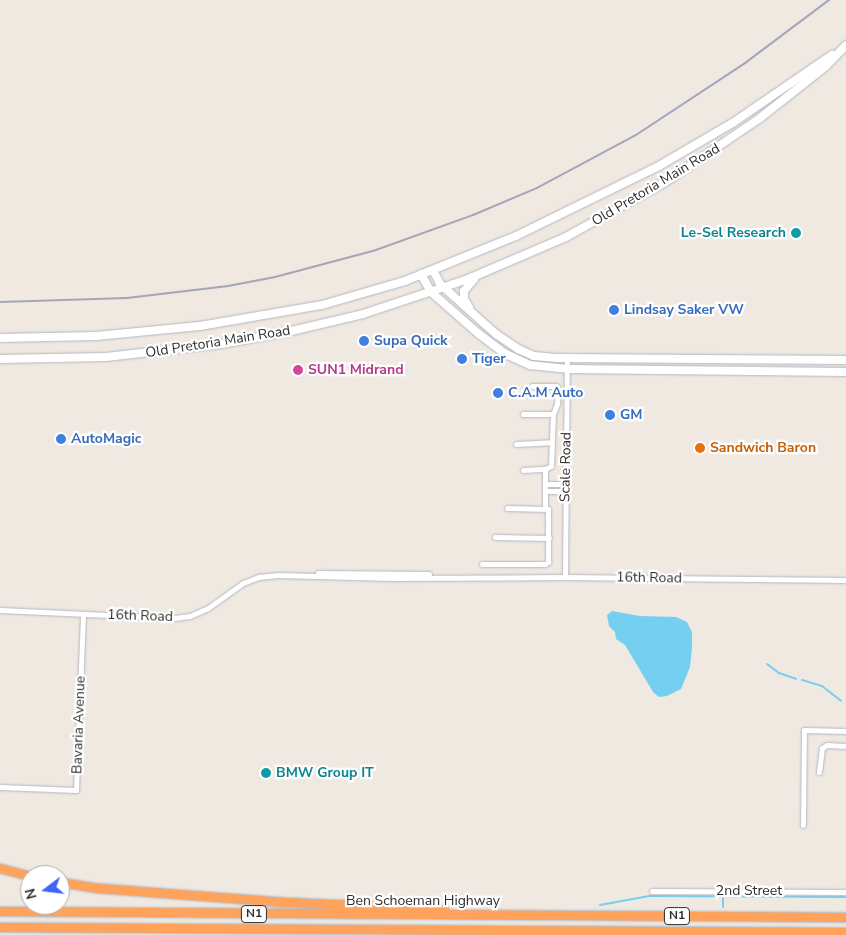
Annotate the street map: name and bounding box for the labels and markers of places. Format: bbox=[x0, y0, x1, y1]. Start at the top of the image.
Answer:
place label: Le-Sel Research bbox=[681, 225, 786, 241]
marker: Le-Sel Research bbox=[790, 227, 802, 239]
place label: Lindsay Saker VW bbox=[624, 302, 744, 318]
marker: Lindsay Saker VW bbox=[608, 304, 620, 316]
place label: Supa Quick bbox=[374, 333, 448, 349]
marker: Supa Quick bbox=[358, 335, 370, 347]
place label: Tiger bbox=[472, 351, 506, 367]
marker: Tiger bbox=[456, 353, 468, 365]
place label: SUN1 Midrand bbox=[308, 362, 404, 378]
marker: SUN1 Midrand bbox=[292, 364, 304, 376]
place label: C.A.M Auto bbox=[508, 385, 583, 401]
marker: C.A.M Auto bbox=[492, 387, 504, 399]
place label: GM bbox=[620, 407, 642, 423]
marker: GM bbox=[604, 409, 616, 421]
place label: AutoMagic bbox=[71, 431, 141, 447]
marker: AutoMagic bbox=[55, 433, 67, 445]
place label: Sandwich Baron bbox=[710, 440, 816, 456]
marker: Sandwich Baron bbox=[694, 442, 706, 454]
place label: BMW Group IT bbox=[276, 765, 374, 781]
marker: BMW Group IT bbox=[260, 767, 272, 779]

